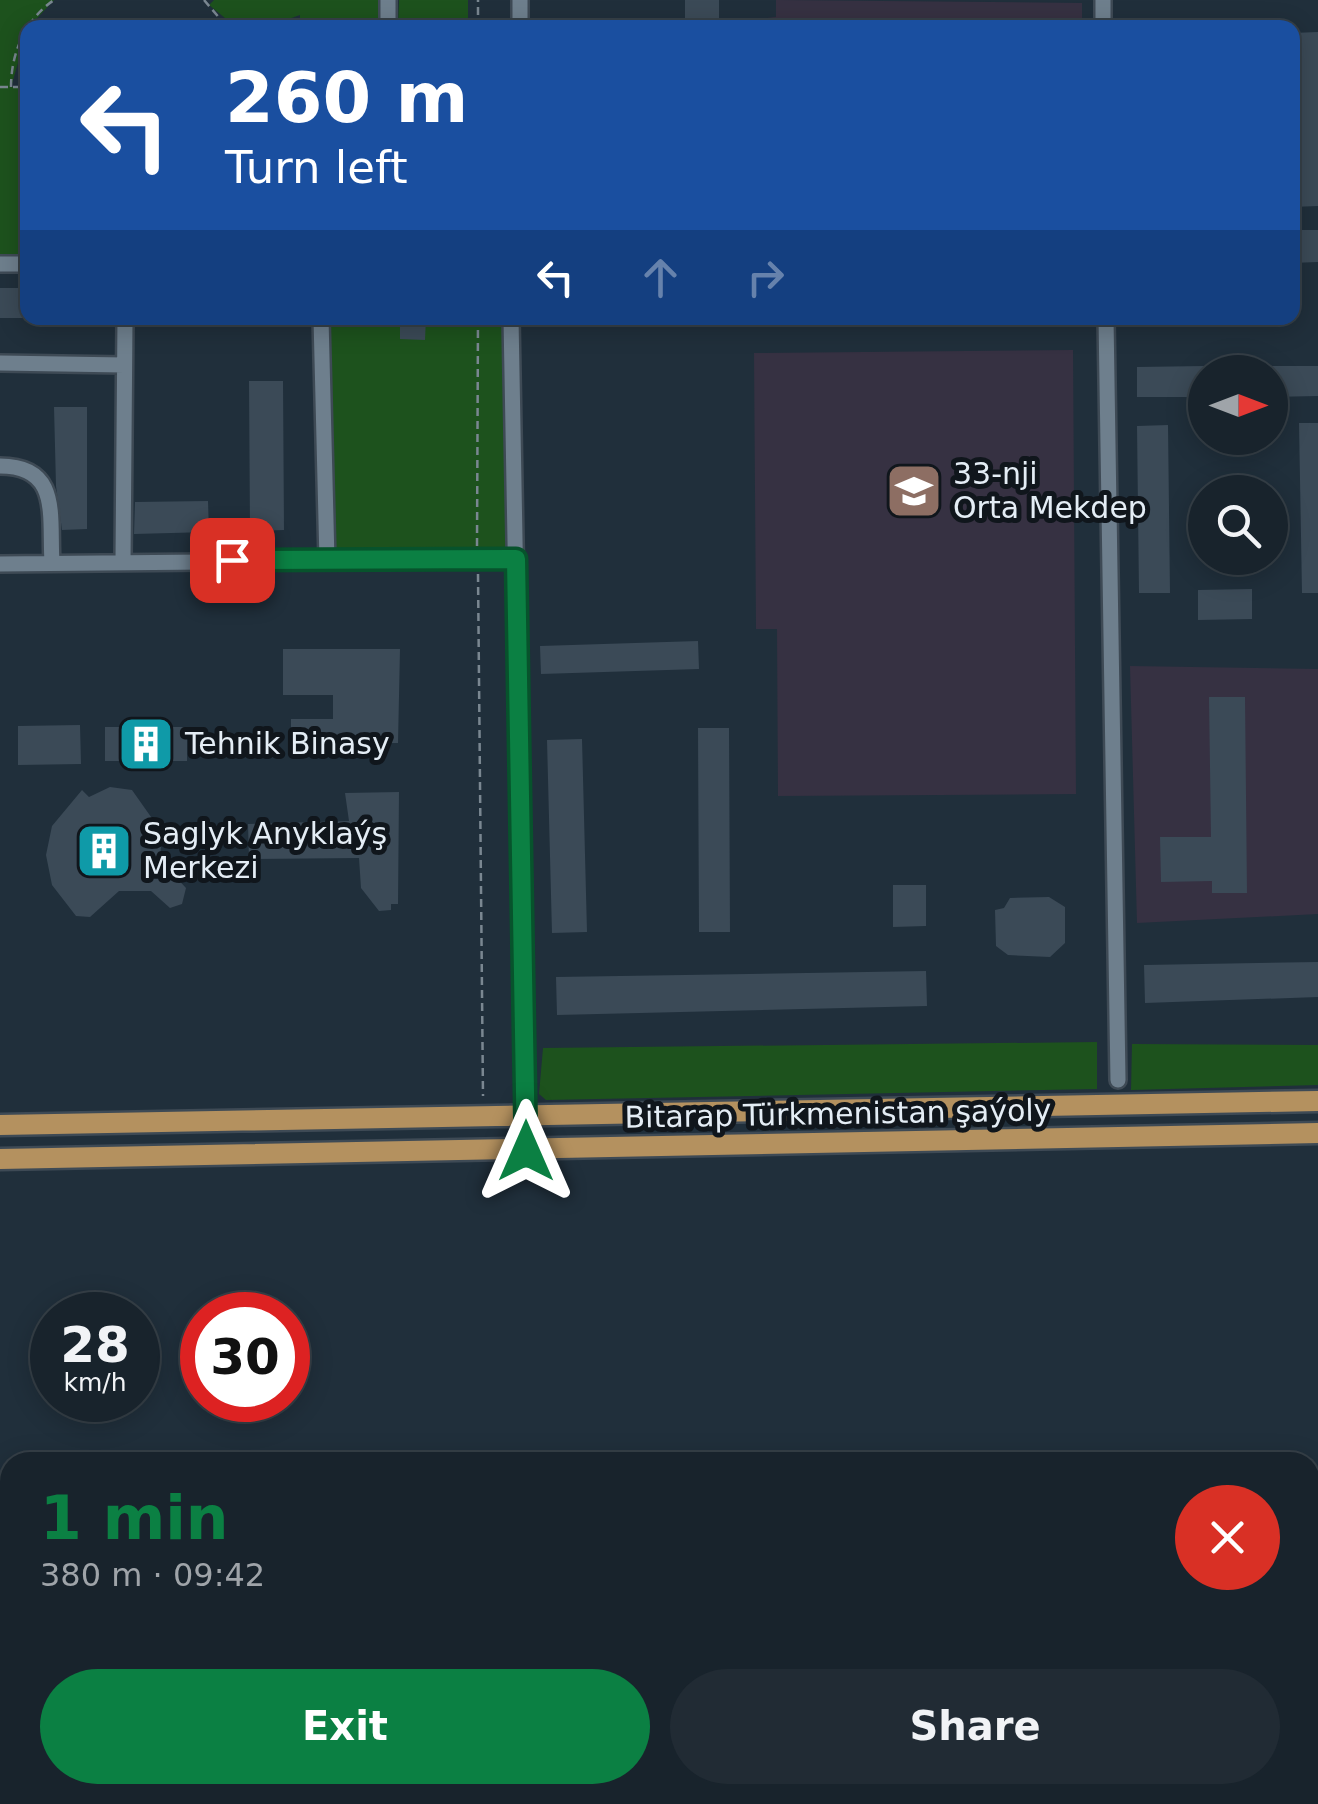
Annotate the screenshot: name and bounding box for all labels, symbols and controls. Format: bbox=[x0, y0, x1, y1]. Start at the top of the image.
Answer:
text: 260 m bbox=[225, 57, 468, 139]
icon: left bbox=[60, 60, 190, 190]
text: Turn left bbox=[225, 141, 408, 194]
icon: left bbox=[528, 250, 583, 305]
icon: ahead bbox=[633, 250, 688, 305]
icon: right bbox=[738, 250, 793, 305]
north arrow bbox=[1188, 355, 1288, 455]
map controls bbox=[1188, 355, 1288, 575]
place label: 33-nji Orta Mekdep bbox=[953, 456, 1147, 525]
school or university icon: 33-nji Orta Mekdep bbox=[884, 461, 944, 521]
button: search bbox=[1188, 475, 1288, 575]
pin bbox=[190, 518, 275, 603]
icon: arrive bbox=[205, 533, 260, 588]
building icon: Tehnik Binasy bbox=[116, 714, 176, 774]
place label: Tehnik Binasy bbox=[184, 726, 390, 761]
place label: Saglyk Anyklaýş Merkezi bbox=[143, 816, 387, 885]
building icon: Saglyk Anyklaýş Merkezi bbox=[74, 821, 134, 881]
street label: Bitarap Türkmenistan şaýoly bbox=[624, 1092, 1052, 1135]
position arrow bbox=[474, 1099, 578, 1203]
speed limit sign: 30 bbox=[180, 1292, 310, 1422]
text: 28 bbox=[60, 1316, 130, 1374]
text: km/h bbox=[63, 1368, 127, 1397]
text: 1 min bbox=[40, 1483, 228, 1553]
button: close bbox=[1175, 1485, 1280, 1590]
text: 380 m · 09:42 bbox=[40, 1556, 265, 1594]
button: Exit bbox=[40, 1669, 650, 1784]
button: Share bbox=[670, 1669, 1280, 1784]

